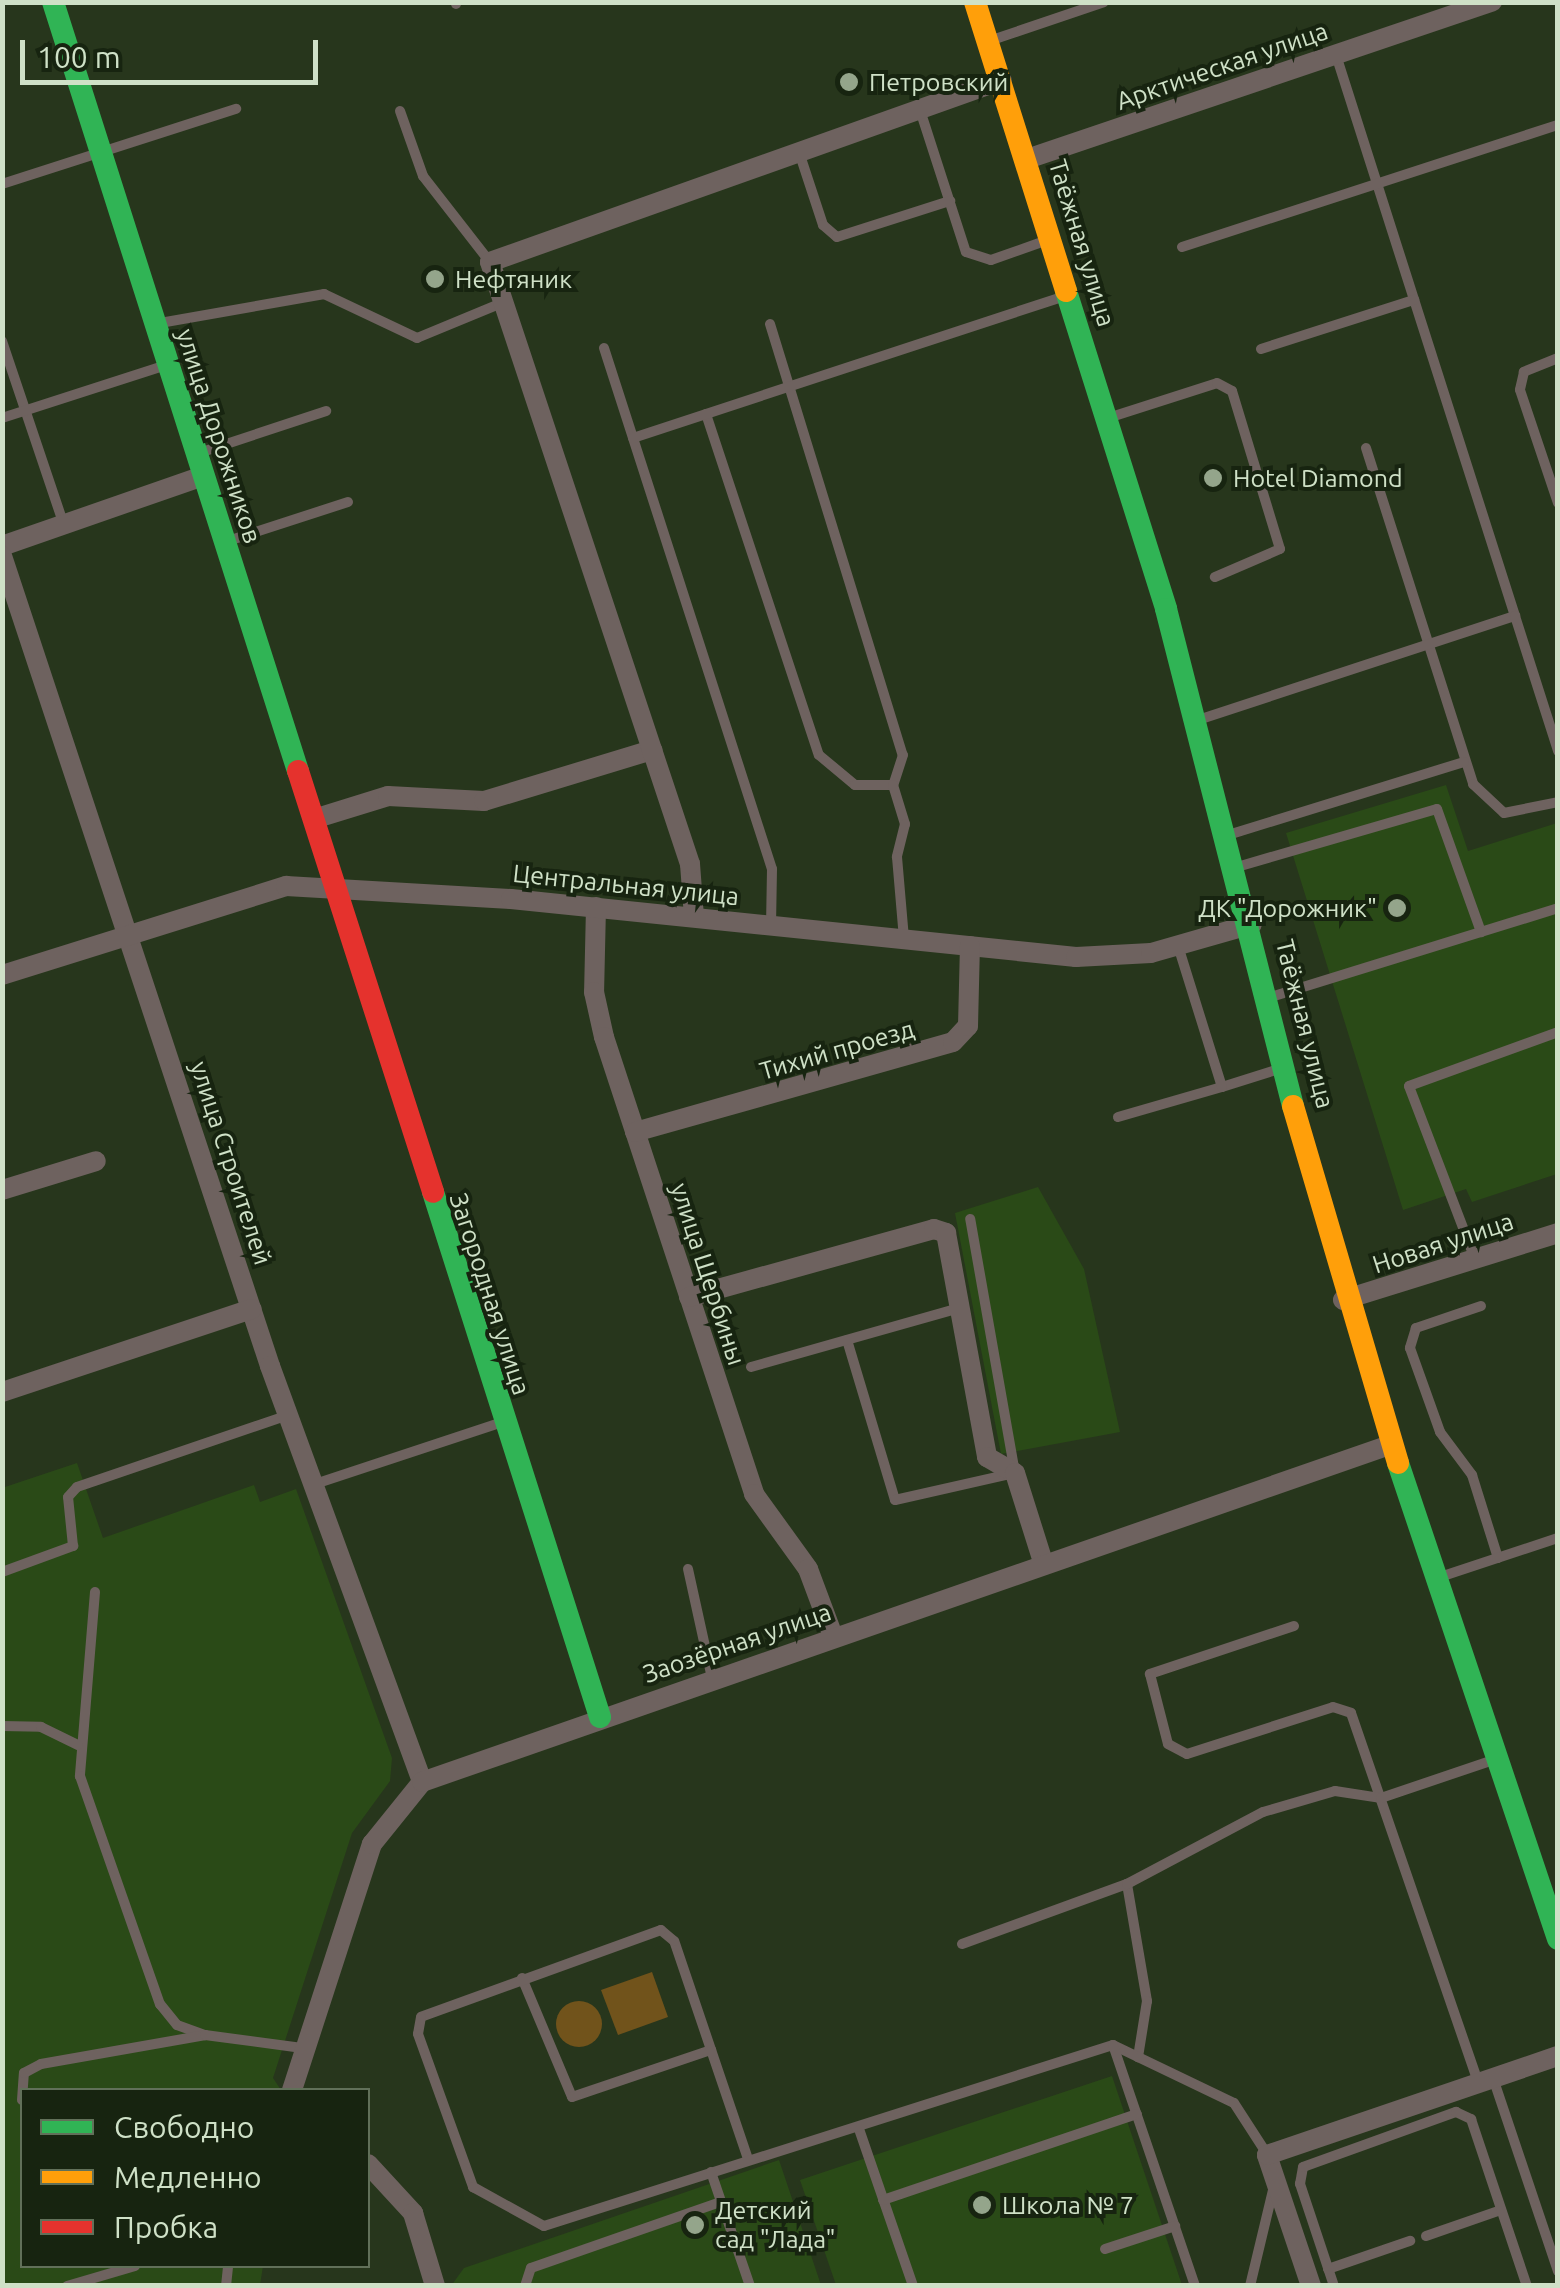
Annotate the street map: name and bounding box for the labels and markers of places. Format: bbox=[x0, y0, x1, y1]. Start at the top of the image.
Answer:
place label: Петровский bbox=[869, 67, 1008, 97]
marker: Петровский bbox=[838, 71, 860, 93]
place label: Нефтяник bbox=[455, 264, 572, 294]
marker: Нефтяник bbox=[424, 268, 446, 290]
place label: Hotel Diamond bbox=[1233, 463, 1403, 493]
marker: Hotel Diamond bbox=[1202, 467, 1224, 489]
place label: ДК "Дорожник" bbox=[1198, 893, 1377, 923]
marker: ДК "Дорожник" bbox=[1386, 897, 1408, 919]
place label: Школа № 7 bbox=[1002, 2190, 1134, 2220]
marker: Школа № 7 bbox=[971, 2194, 993, 2216]
place label: Детский сад "Лада" bbox=[715, 2196, 836, 2255]
marker: Детский сад "Лада" bbox=[684, 2214, 706, 2236]

